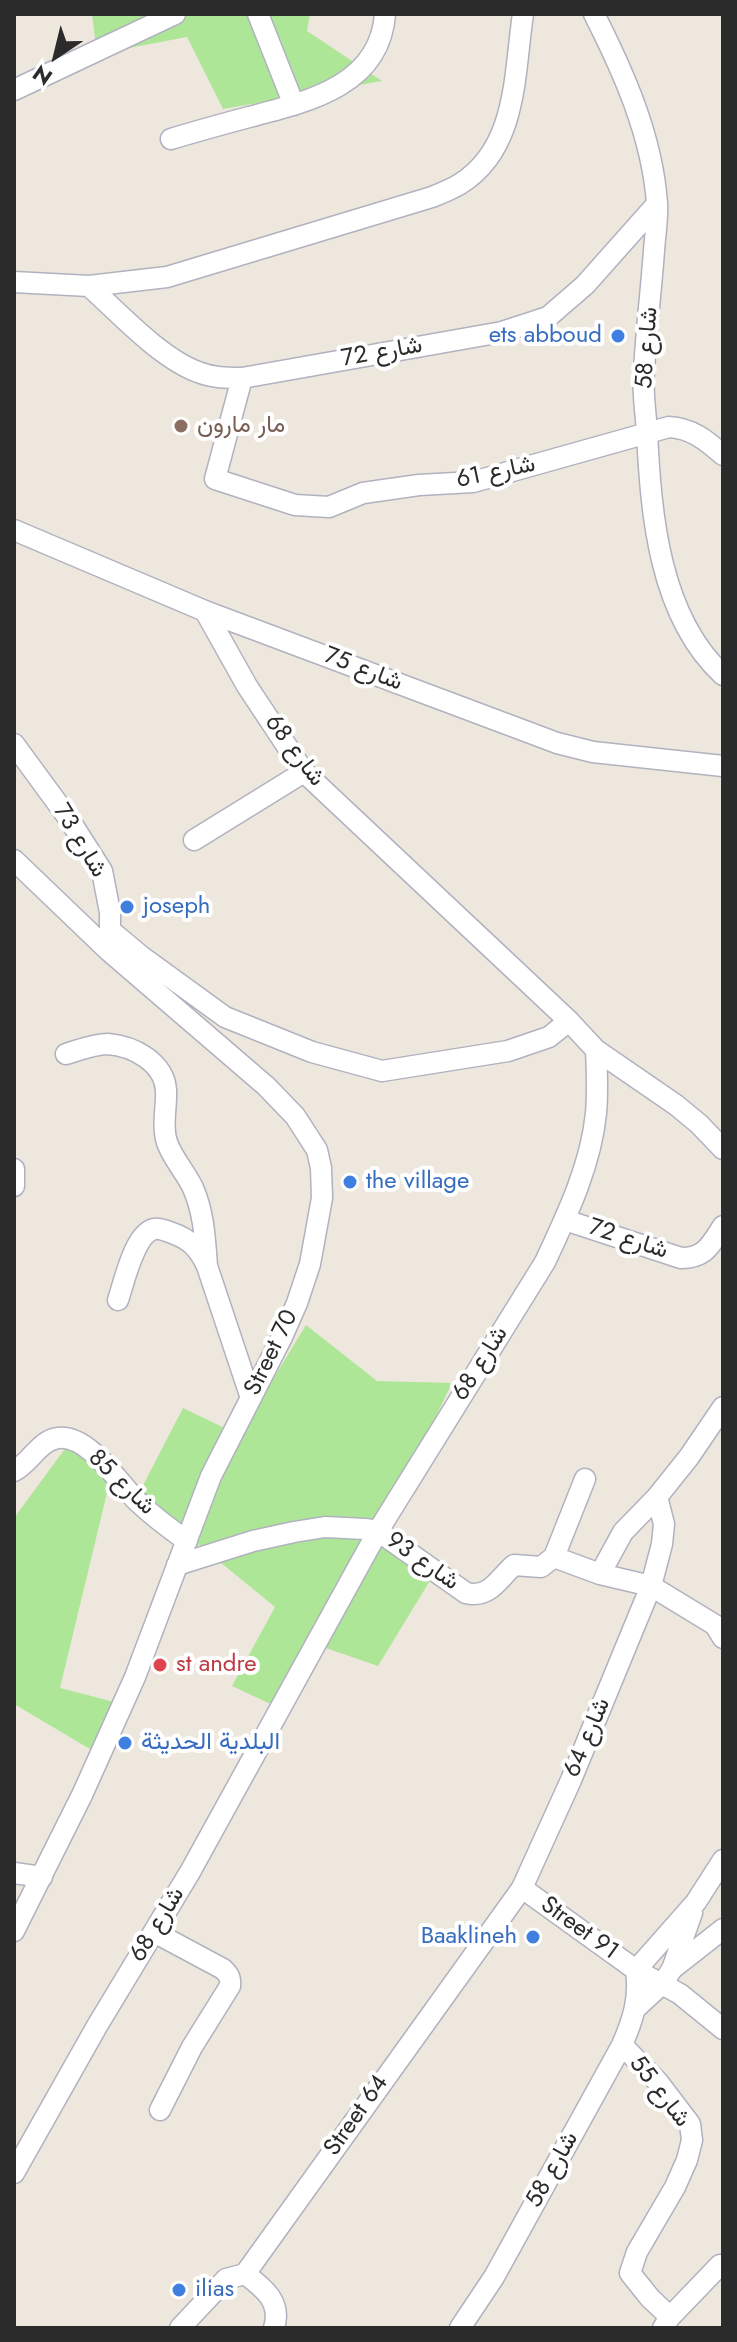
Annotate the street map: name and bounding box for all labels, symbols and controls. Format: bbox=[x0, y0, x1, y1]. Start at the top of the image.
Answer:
north arrow bbox=[16, 16, 96, 96]
text: N bbox=[26, 58, 59, 94]
street label: شارع 58 bbox=[631, 306, 665, 390]
place label: ets abboud bbox=[489, 322, 602, 350]
marker: ets abboud bbox=[609, 327, 627, 345]
street label: شارع 72 bbox=[339, 332, 425, 374]
place label: مار مارون bbox=[197, 412, 285, 440]
marker: مار مارون bbox=[172, 417, 190, 435]
street label: شارع 61 bbox=[454, 451, 538, 495]
street label: شارع 75 bbox=[320, 642, 406, 698]
street label: شارع 68 bbox=[258, 709, 330, 793]
street label: شارع 73 bbox=[46, 799, 112, 883]
place label: joseph bbox=[143, 893, 210, 921]
marker: joseph bbox=[118, 898, 136, 916]
place label: the village bbox=[366, 1168, 469, 1196]
marker: the village bbox=[341, 1173, 359, 1191]
street label: شارع 72 bbox=[585, 1214, 671, 1266]
street label: Street 70 bbox=[239, 1306, 305, 1400]
street label: شارع 68 bbox=[447, 1321, 515, 1407]
street label: شارع 85 bbox=[81, 1444, 161, 1522]
street label: شارع 93 bbox=[380, 1527, 464, 1597]
place label: st andre bbox=[176, 1651, 257, 1679]
marker: st andre bbox=[151, 1656, 169, 1674]
street label: شارع 64 bbox=[558, 1694, 618, 1782]
place label: البلدية الحديثة bbox=[141, 1729, 280, 1757]
marker: البلدية الحديثة bbox=[116, 1734, 134, 1752]
street label: شارع 68 bbox=[124, 1882, 192, 1968]
street label: Street 91 bbox=[534, 1891, 624, 1967]
place label: Baaklineh bbox=[421, 1923, 517, 1951]
marker: Baaklineh bbox=[524, 1928, 542, 1946]
street label: شارع 55 bbox=[622, 2051, 696, 2133]
street label: Street 64 bbox=[319, 2070, 395, 2162]
street label: شارع 58 bbox=[521, 2127, 585, 2213]
place label: ilias bbox=[195, 2276, 234, 2304]
marker: ilias bbox=[170, 2281, 188, 2299]

